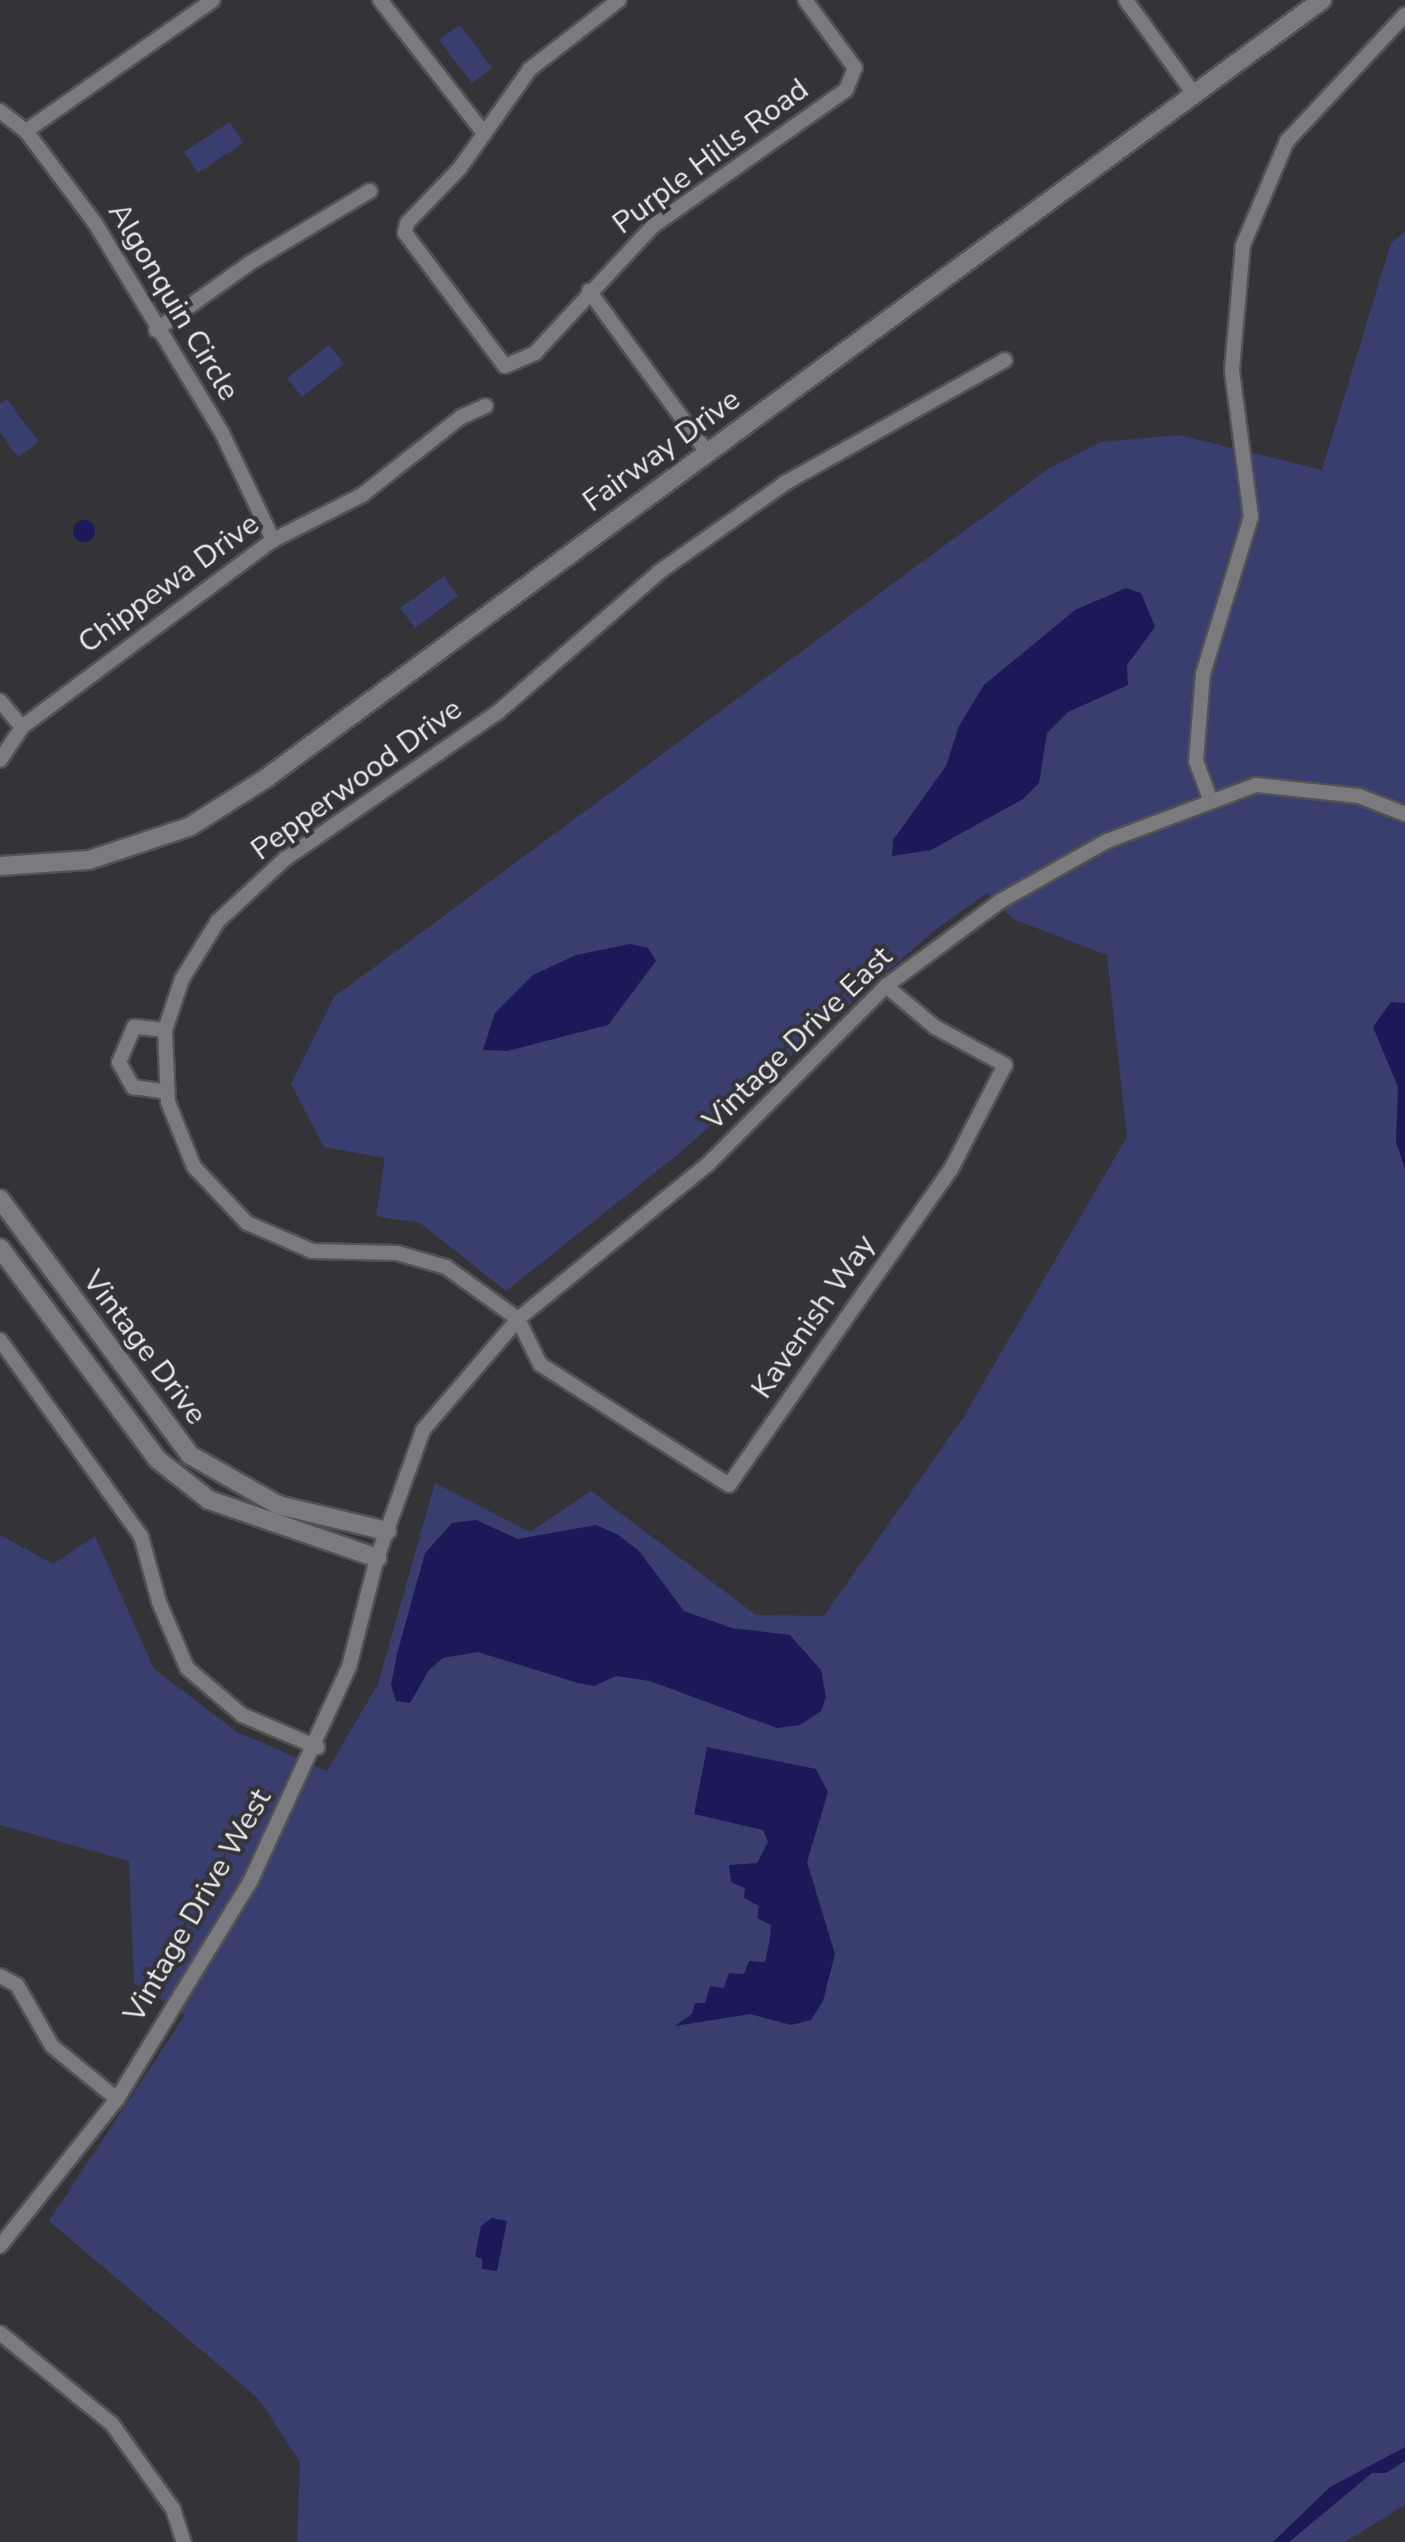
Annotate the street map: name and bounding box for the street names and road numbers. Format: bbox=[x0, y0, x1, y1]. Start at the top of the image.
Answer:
street label: Purple Hills Road bbox=[606, 72, 816, 242]
street label: Algonquin Circle bbox=[100, 197, 246, 407]
street label: Fairway Drive bbox=[576, 382, 748, 520]
street label: Chippewa Drive bbox=[72, 506, 266, 662]
street label: Pepperwood Drive bbox=[245, 692, 469, 868]
street label: Vintage Drive East bbox=[696, 940, 900, 1138]
street label: Kavenish Way bbox=[744, 1228, 884, 1406]
street label: Vintage Drive bbox=[74, 1264, 214, 1432]
street label: Vintage Drive West bbox=[117, 1783, 279, 2029]

